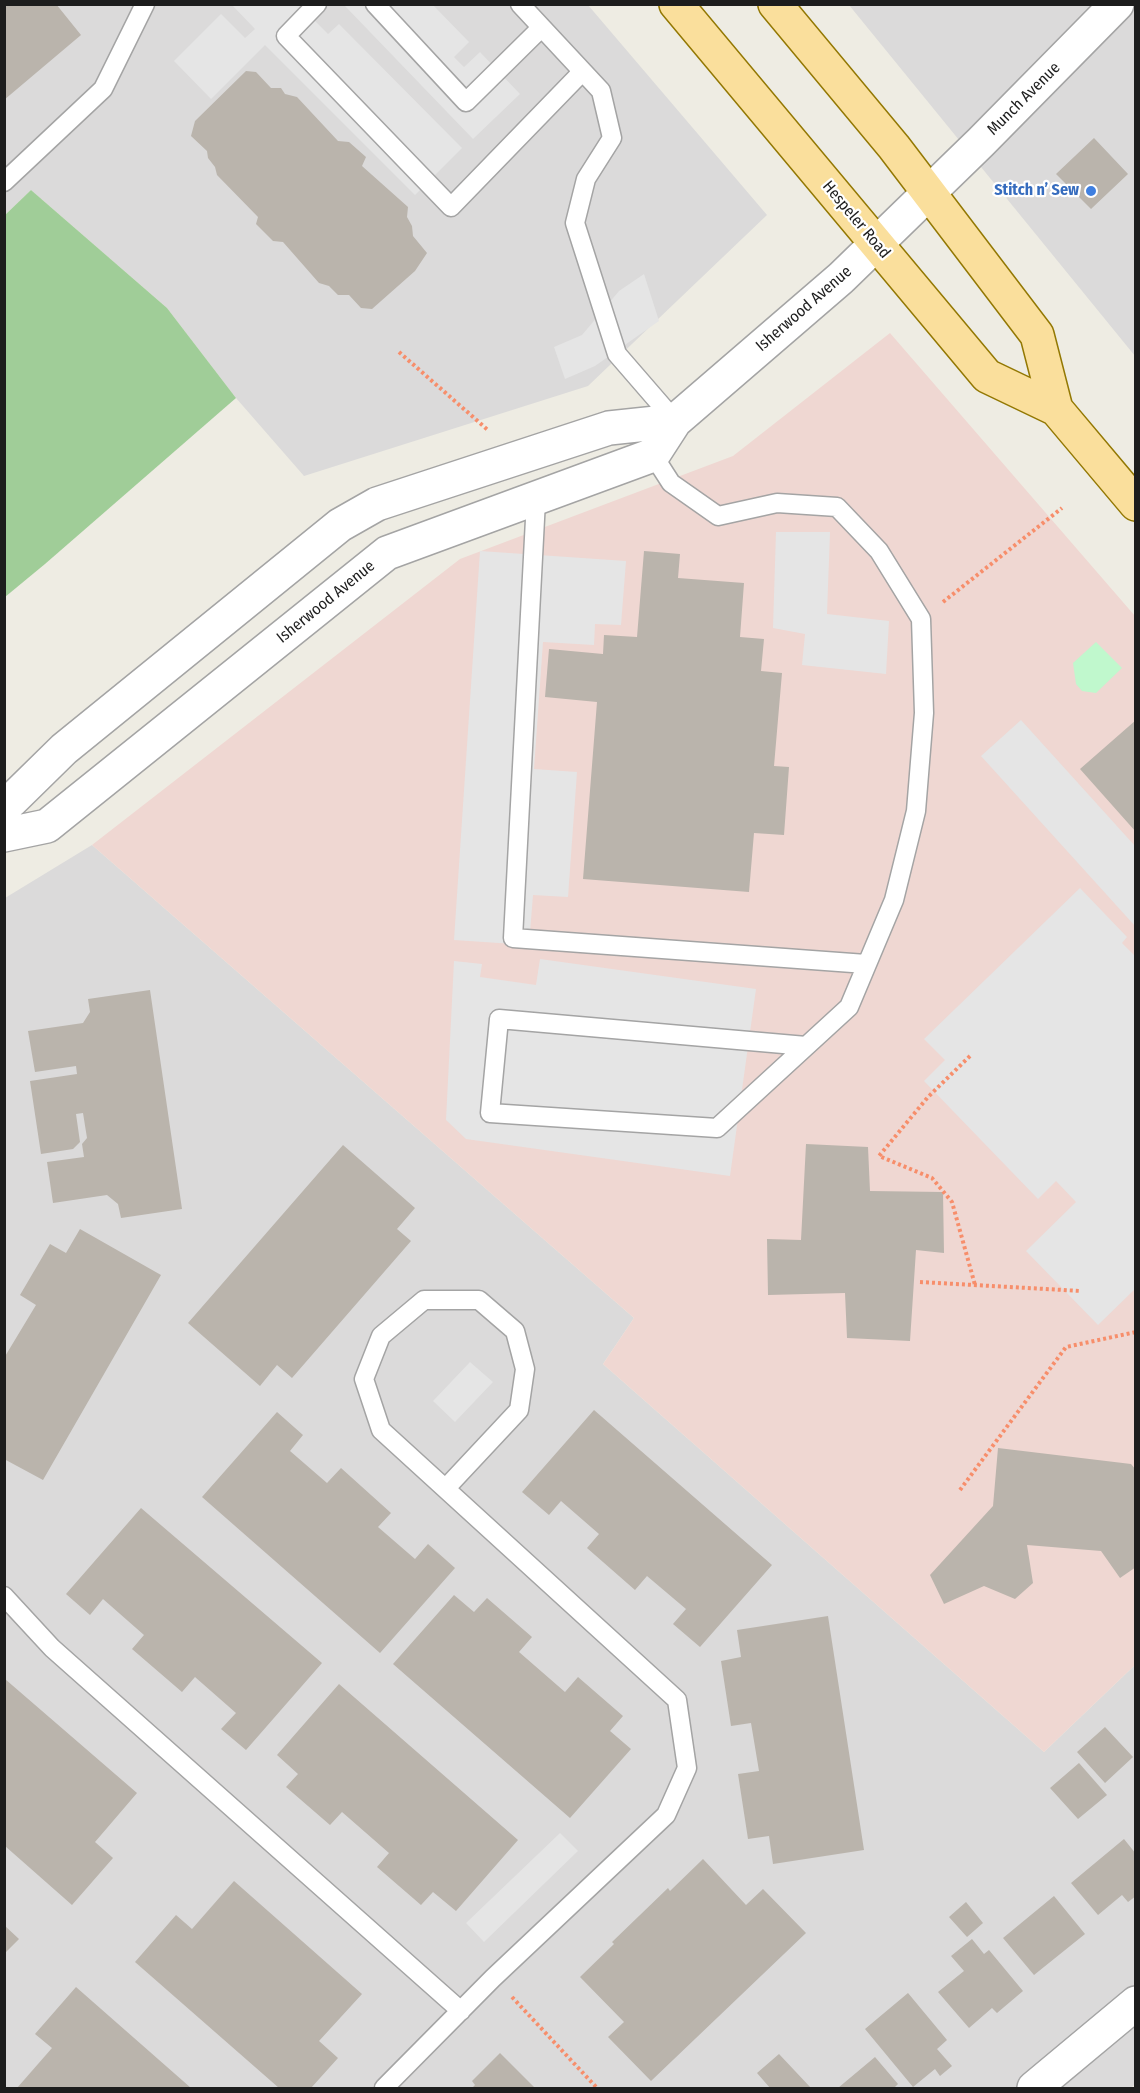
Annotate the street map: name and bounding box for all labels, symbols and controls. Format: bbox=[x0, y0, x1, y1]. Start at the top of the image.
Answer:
street label: Munch Avenue bbox=[984, 59, 1064, 139]
street label: Hespeler Road bbox=[818, 177, 894, 263]
place label: Stitch n’ Sew bbox=[994, 181, 1079, 201]
marker: Stitch n’ Sew bbox=[1084, 184, 1098, 198]
street label: Isherwood Avenue bbox=[752, 262, 856, 356]
street label: Isherwood Avenue bbox=[273, 557, 379, 647]

